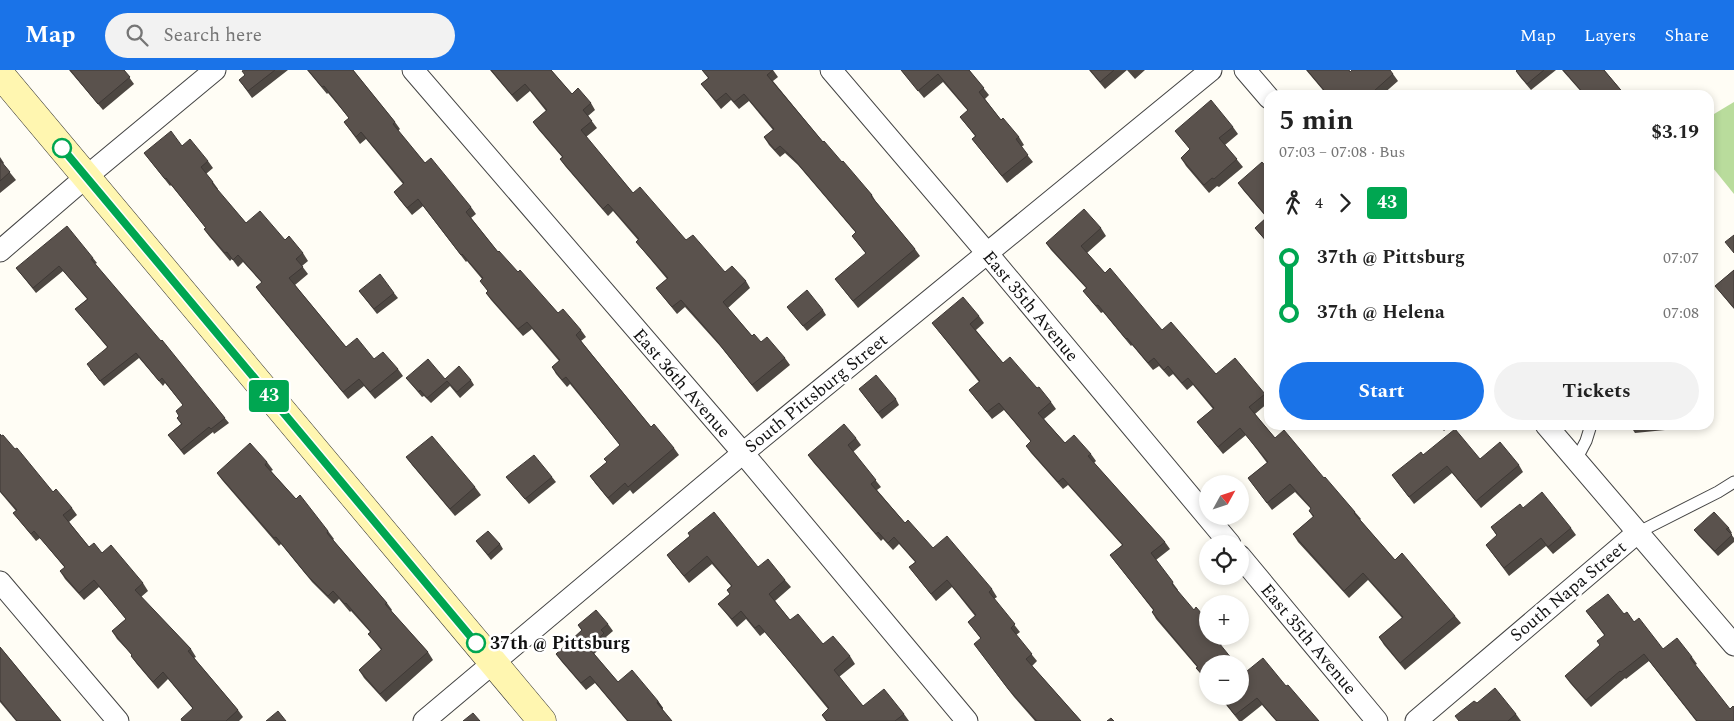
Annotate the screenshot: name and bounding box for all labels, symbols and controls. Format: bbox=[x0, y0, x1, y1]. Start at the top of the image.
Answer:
search box bbox=[105, 13, 455, 58]
text: Map bbox=[25, 17, 75, 53]
icon: search bbox=[123, 21, 151, 49]
text: Search here bbox=[163, 21, 262, 50]
text: Map bbox=[1520, 22, 1556, 49]
text: Layers bbox=[1584, 22, 1636, 49]
text: Share bbox=[1664, 22, 1709, 49]
text: 5 min bbox=[1279, 99, 1354, 142]
text: $3.19 bbox=[1651, 118, 1699, 147]
unlabelled marker bbox=[52, 138, 72, 158]
text: 07:03 – 07:08 · Bus bbox=[1279, 140, 1405, 164]
icon: walk bbox=[1279, 189, 1307, 217]
icon: forward bbox=[1331, 189, 1359, 217]
text: 43 bbox=[1377, 189, 1397, 216]
text: 4 bbox=[1315, 191, 1323, 215]
text: 37th @ Pittsburg bbox=[1317, 243, 1465, 272]
street label: East 35th Avenue bbox=[976, 245, 1085, 368]
text: 07:07 bbox=[1663, 246, 1699, 270]
text: 37th @ Helena bbox=[1317, 298, 1445, 327]
text: 07:08 bbox=[1663, 301, 1699, 325]
street label: East 36th Avenue bbox=[626, 322, 737, 444]
street label: South Pittsburg Street bbox=[739, 327, 894, 460]
button: Start bbox=[1279, 362, 1484, 420]
button: Tickets bbox=[1494, 362, 1699, 420]
line badge: 43 bbox=[246, 380, 292, 412]
text: 43 bbox=[259, 382, 279, 409]
north arrow bbox=[1199, 475, 1249, 525]
map controls bbox=[1199, 475, 1249, 705]
street label: South Napa Street bbox=[1504, 534, 1633, 648]
button: locate bbox=[1199, 535, 1249, 585]
street label: East 35th Avenue bbox=[1254, 578, 1363, 701]
button: + bbox=[1199, 595, 1249, 645]
place label: 37th @ Pittsburg bbox=[490, 630, 630, 657]
marker: 37th @ Pittsburg bbox=[466, 633, 486, 653]
button: − bbox=[1199, 655, 1249, 705]

